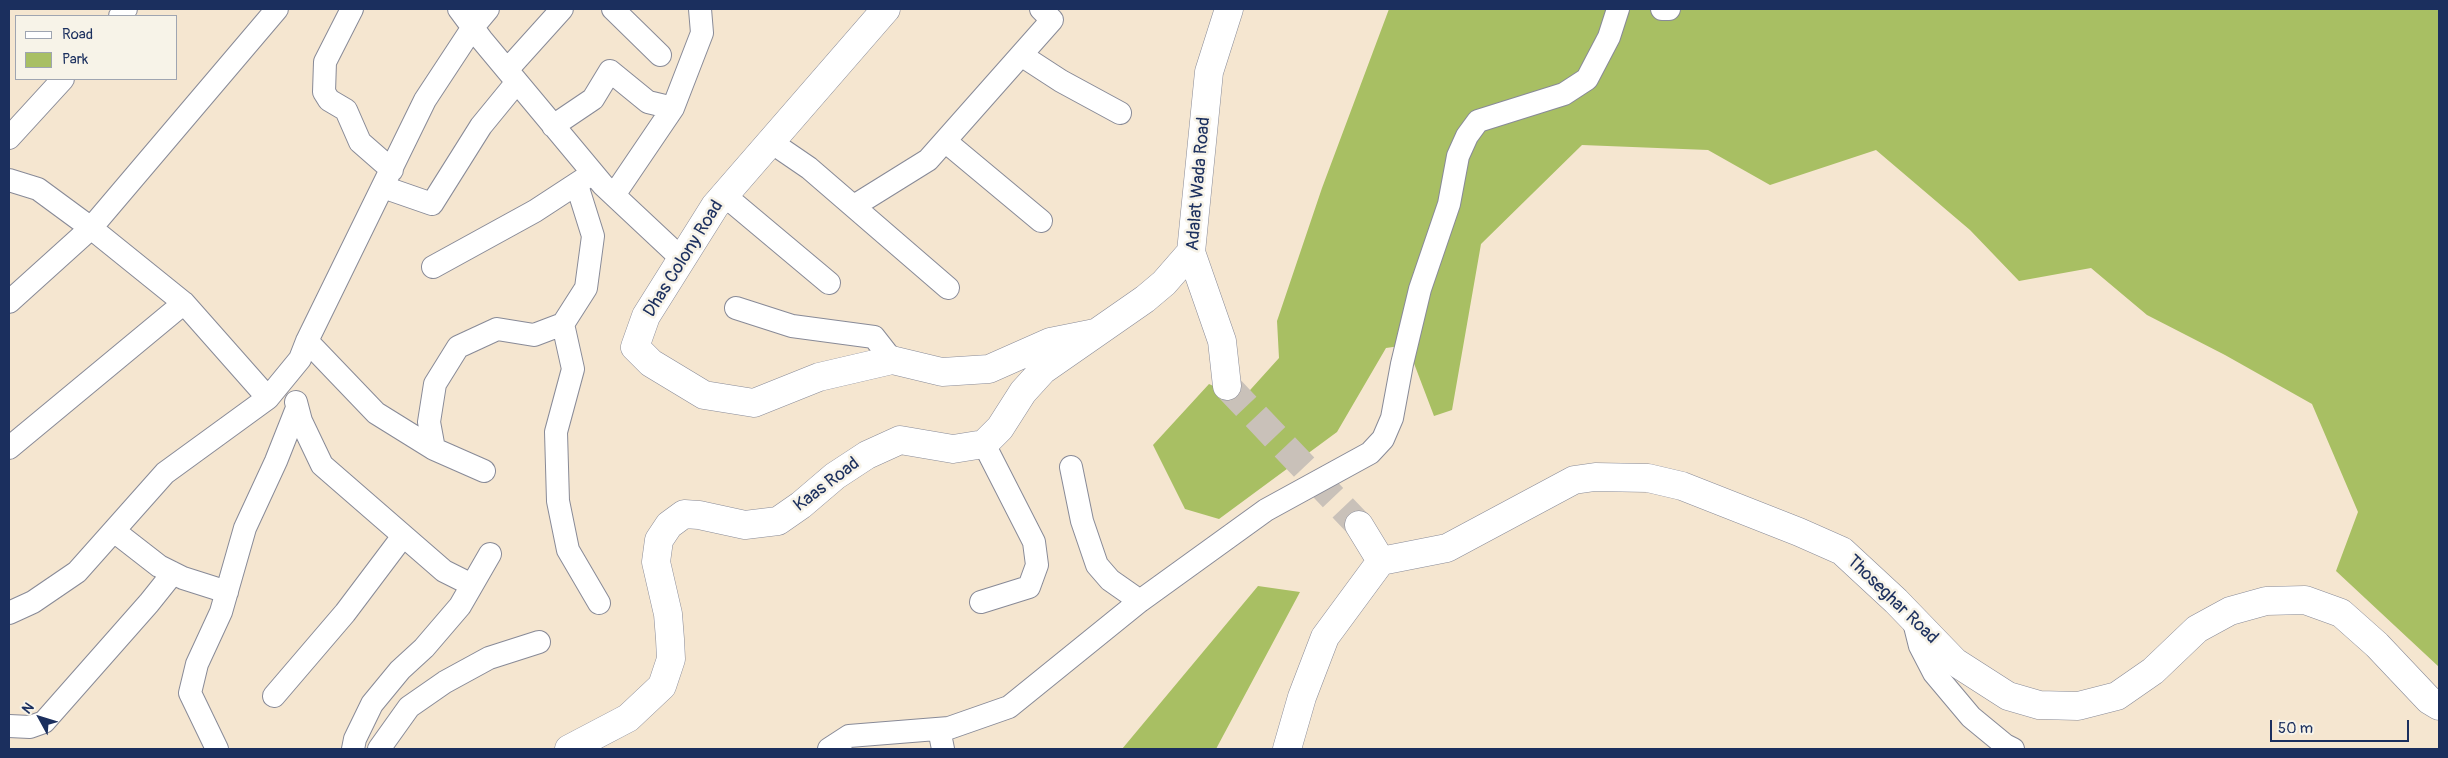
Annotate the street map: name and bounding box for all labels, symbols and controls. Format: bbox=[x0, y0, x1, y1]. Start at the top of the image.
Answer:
legend bbox=[15, 15, 178, 80]
text: Road bbox=[62, 25, 93, 44]
text: Park bbox=[62, 50, 88, 69]
street label: Adalat Wada Road bbox=[1182, 116, 1216, 252]
street label: Dhas Colony Road bbox=[640, 197, 728, 321]
street label: Kaas Road bbox=[790, 453, 864, 517]
street label: Thoseghar Road bbox=[1842, 551, 1942, 649]
north arrow bbox=[15, 693, 65, 743]
text: N bbox=[18, 699, 38, 717]
scale bar bbox=[2273, 710, 2412, 742]
text: 50 m bbox=[2278, 719, 2313, 738]

